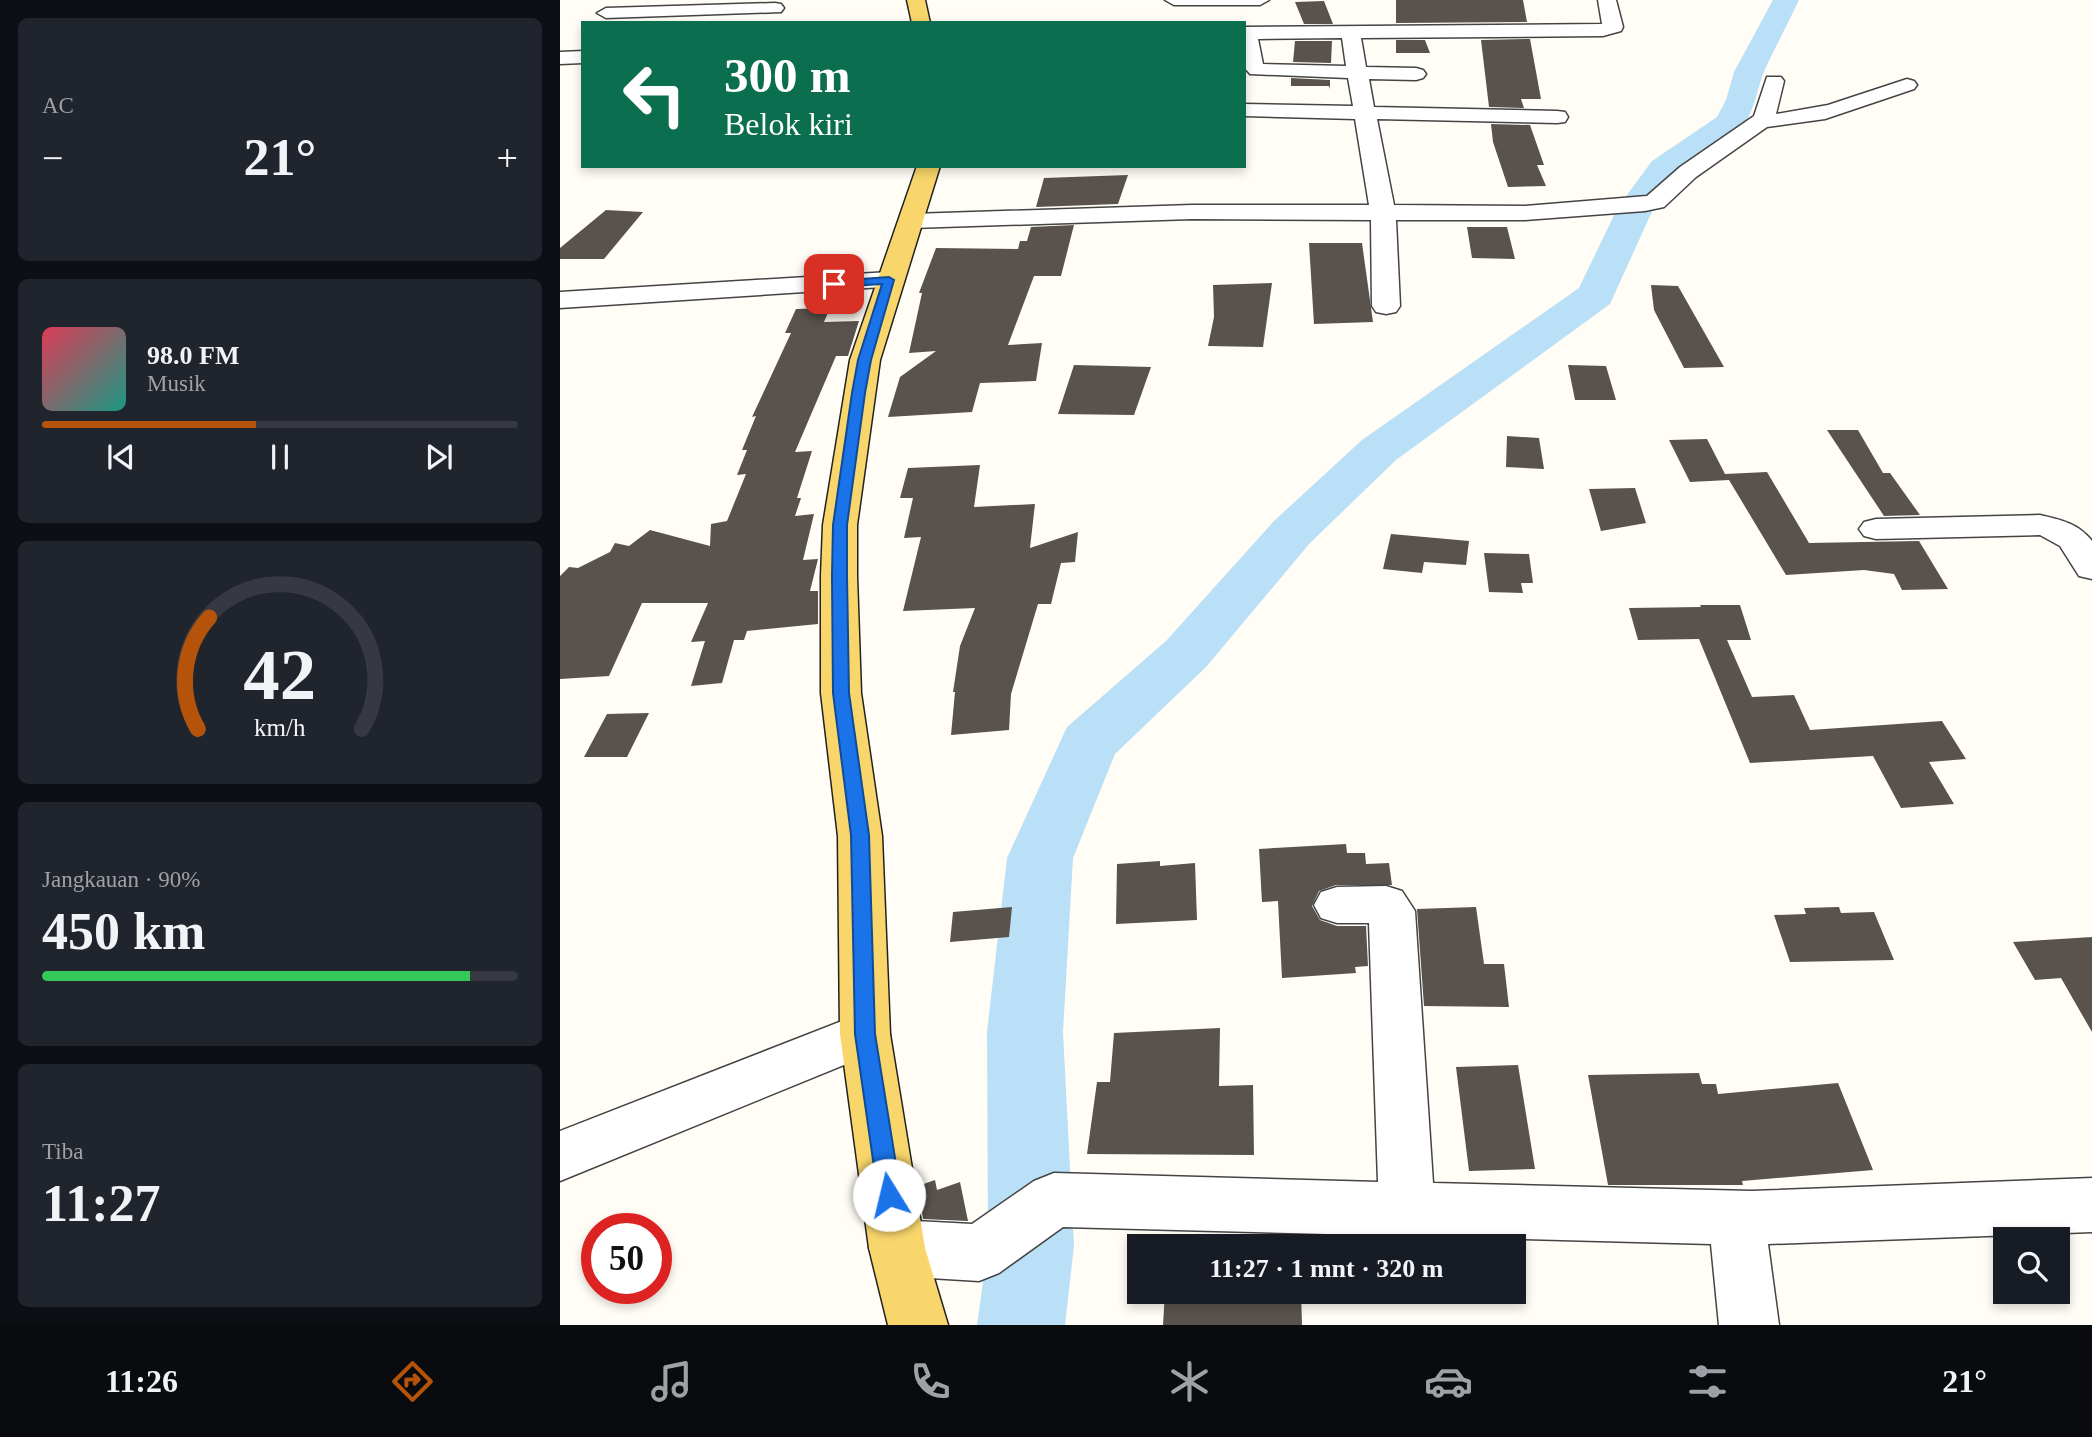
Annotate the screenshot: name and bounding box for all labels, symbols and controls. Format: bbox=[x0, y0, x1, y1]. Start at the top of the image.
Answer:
text: 300 m bbox=[724, 48, 851, 103]
icon: left bbox=[609, 49, 700, 140]
text: AC bbox=[42, 93, 74, 118]
text: Belok kiri bbox=[724, 106, 853, 142]
text: 21° bbox=[244, 129, 316, 186]
text: − bbox=[42, 137, 63, 179]
text: + bbox=[497, 137, 518, 179]
pin bbox=[804, 254, 864, 314]
icon: arrive bbox=[815, 265, 853, 303]
text: 98.0 FM bbox=[147, 341, 239, 370]
text: Musik bbox=[147, 371, 206, 396]
icon: previous bbox=[102, 438, 140, 476]
icon: pause bbox=[261, 438, 299, 476]
icon: next bbox=[420, 438, 458, 476]
text: 42 bbox=[244, 634, 316, 715]
text: km/h bbox=[254, 713, 306, 740]
text: Jangkauan · 90% bbox=[42, 867, 200, 892]
text: 450 km bbox=[42, 903, 205, 960]
text: Tiba bbox=[42, 1139, 83, 1164]
position arrow bbox=[852, 1158, 926, 1232]
text: 11:27 bbox=[42, 1175, 160, 1232]
speed limit sign: 50 bbox=[581, 1213, 672, 1304]
map controls bbox=[1993, 1227, 2070, 1304]
button: search bbox=[1993, 1227, 2070, 1304]
text: 11:27 · 1 mnt · 320 m bbox=[1210, 1254, 1444, 1283]
icon: directions bbox=[388, 1357, 437, 1406]
icon: music bbox=[647, 1357, 696, 1406]
icon: phone bbox=[906, 1357, 955, 1406]
icon: climate bbox=[1165, 1357, 1214, 1406]
icon: car bbox=[1424, 1357, 1473, 1406]
icon: filters bbox=[1683, 1357, 1732, 1406]
text: 11:26 bbox=[105, 1363, 178, 1399]
text: 21° bbox=[1942, 1363, 1987, 1399]

